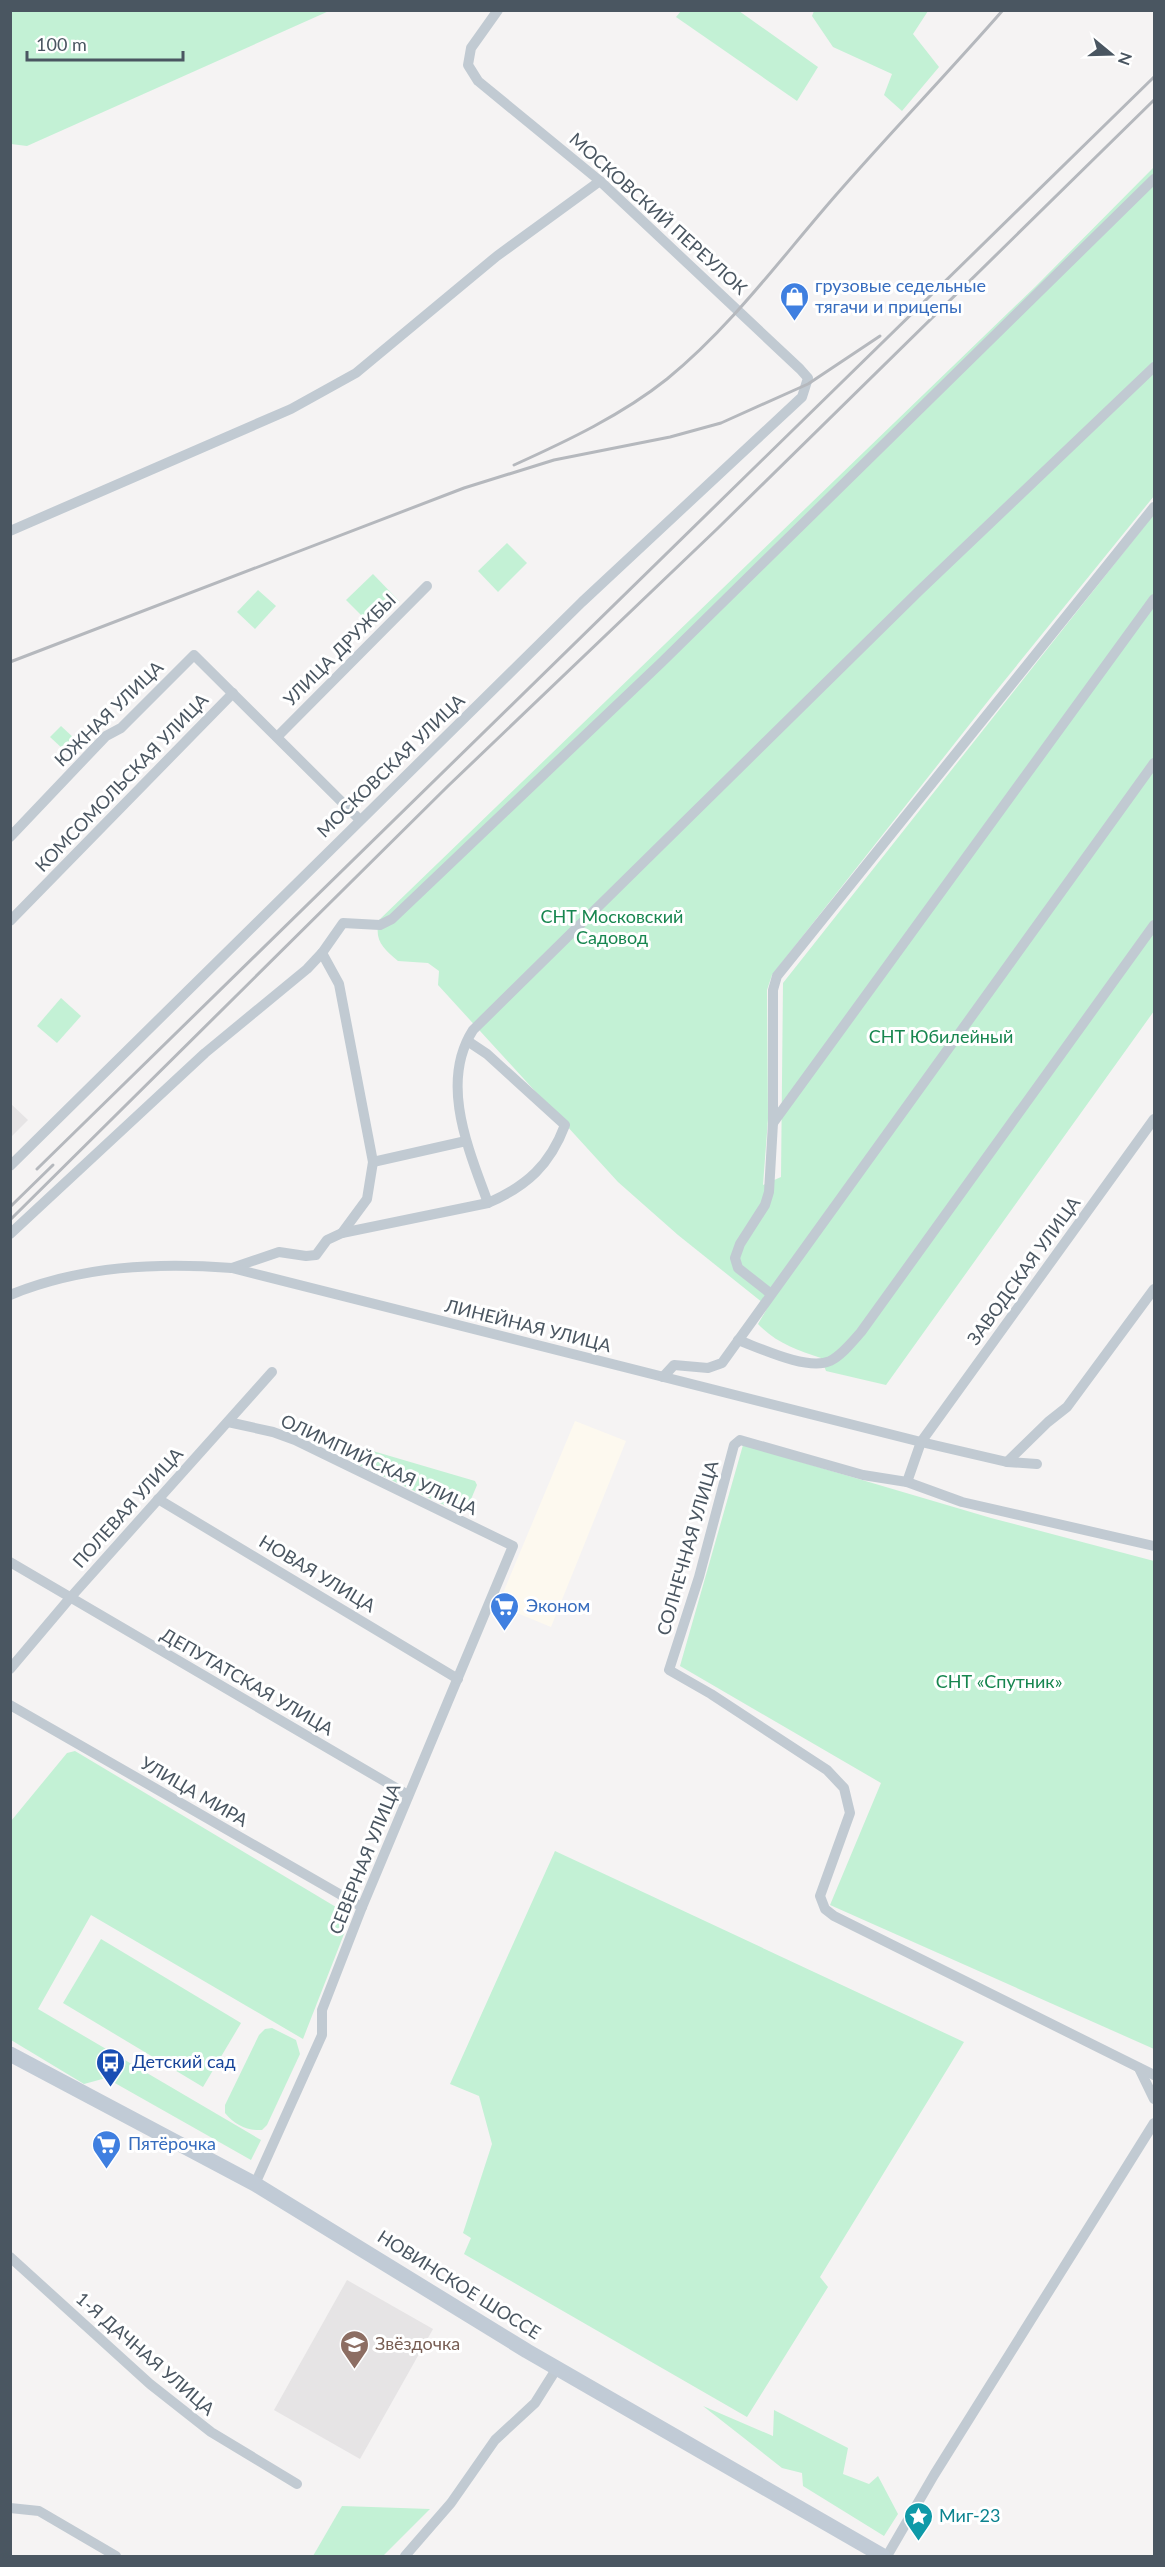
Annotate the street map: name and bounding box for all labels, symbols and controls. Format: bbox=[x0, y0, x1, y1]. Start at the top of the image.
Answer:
scale bar bbox=[27, 24, 183, 62]
north arrow bbox=[1081, 24, 1141, 84]
text: 100 m bbox=[36, 33, 87, 55]
text: N bbox=[1115, 50, 1137, 68]
street label: МОСКОВСКИЙ ПЕРЕУЛОК bbox=[565, 128, 752, 299]
place label: грузовые седельные тягачи и прицепы bbox=[815, 274, 986, 317]
shop icon: грузовые седельные тягачи и прицепы bbox=[778, 280, 810, 322]
street label: УЛИЦА ДРУЖБЫ bbox=[278, 588, 400, 710]
street label: ЮЖНАЯ УЛИЦА bbox=[49, 655, 168, 771]
street label: КОМСОМОЛЬСКАЯ УЛИЦА bbox=[30, 688, 213, 876]
street label: МОСКОВСКАЯ УЛИЦА bbox=[312, 688, 469, 842]
park label: СНТ Московский Садовод bbox=[541, 905, 683, 948]
park label: СНТ Юбилейный bbox=[869, 1025, 1013, 1047]
street label: ЗАВОДСКАЯ УЛИЦА bbox=[962, 1191, 1085, 1349]
street label: ЛИНЕЙНАЯ УЛИЦА bbox=[442, 1294, 614, 1357]
street label: ОЛИМПИЙСКАЯ УЛИЦА bbox=[278, 1409, 482, 1520]
street label: ПОЛЕВАЯ УЛИЦА bbox=[68, 1442, 188, 1572]
street label: СОЛНЕЧНАЯ УЛИЦА bbox=[652, 1457, 723, 1638]
street label: НОВАЯ УЛИЦА bbox=[255, 1530, 380, 1617]
supermarket icon: Эконом bbox=[489, 1590, 521, 1632]
place label: Эконом bbox=[526, 1594, 590, 1616]
street label: ДЕПУТАТСКАЯ УЛИЦА bbox=[157, 1623, 338, 1740]
park label: СНТ «Спутник» bbox=[936, 1670, 1062, 1692]
street label: УЛИЦА МИРА bbox=[137, 1752, 253, 1831]
street label: СЕВЕРНАЯ УЛИЦА bbox=[324, 1779, 405, 1937]
bus stop icon: Детский сад bbox=[95, 2046, 127, 2088]
place label: Детский сад bbox=[132, 2050, 236, 2072]
supermarket icon: Пятёрочка bbox=[91, 2128, 123, 2170]
place label: Пятёрочка bbox=[128, 2132, 216, 2154]
street label: НОВИНСКОЕ ШОССЕ bbox=[374, 2225, 545, 2343]
street label: 1-Я ДАЧНАЯ УЛИЦА bbox=[72, 2287, 220, 2420]
school or university icon: Звёздочка bbox=[338, 2328, 370, 2370]
place label: Звёздочка bbox=[375, 2332, 460, 2354]
place icon: Миг-23 bbox=[902, 2500, 934, 2542]
place label: Миг-23 bbox=[939, 2504, 1000, 2526]

